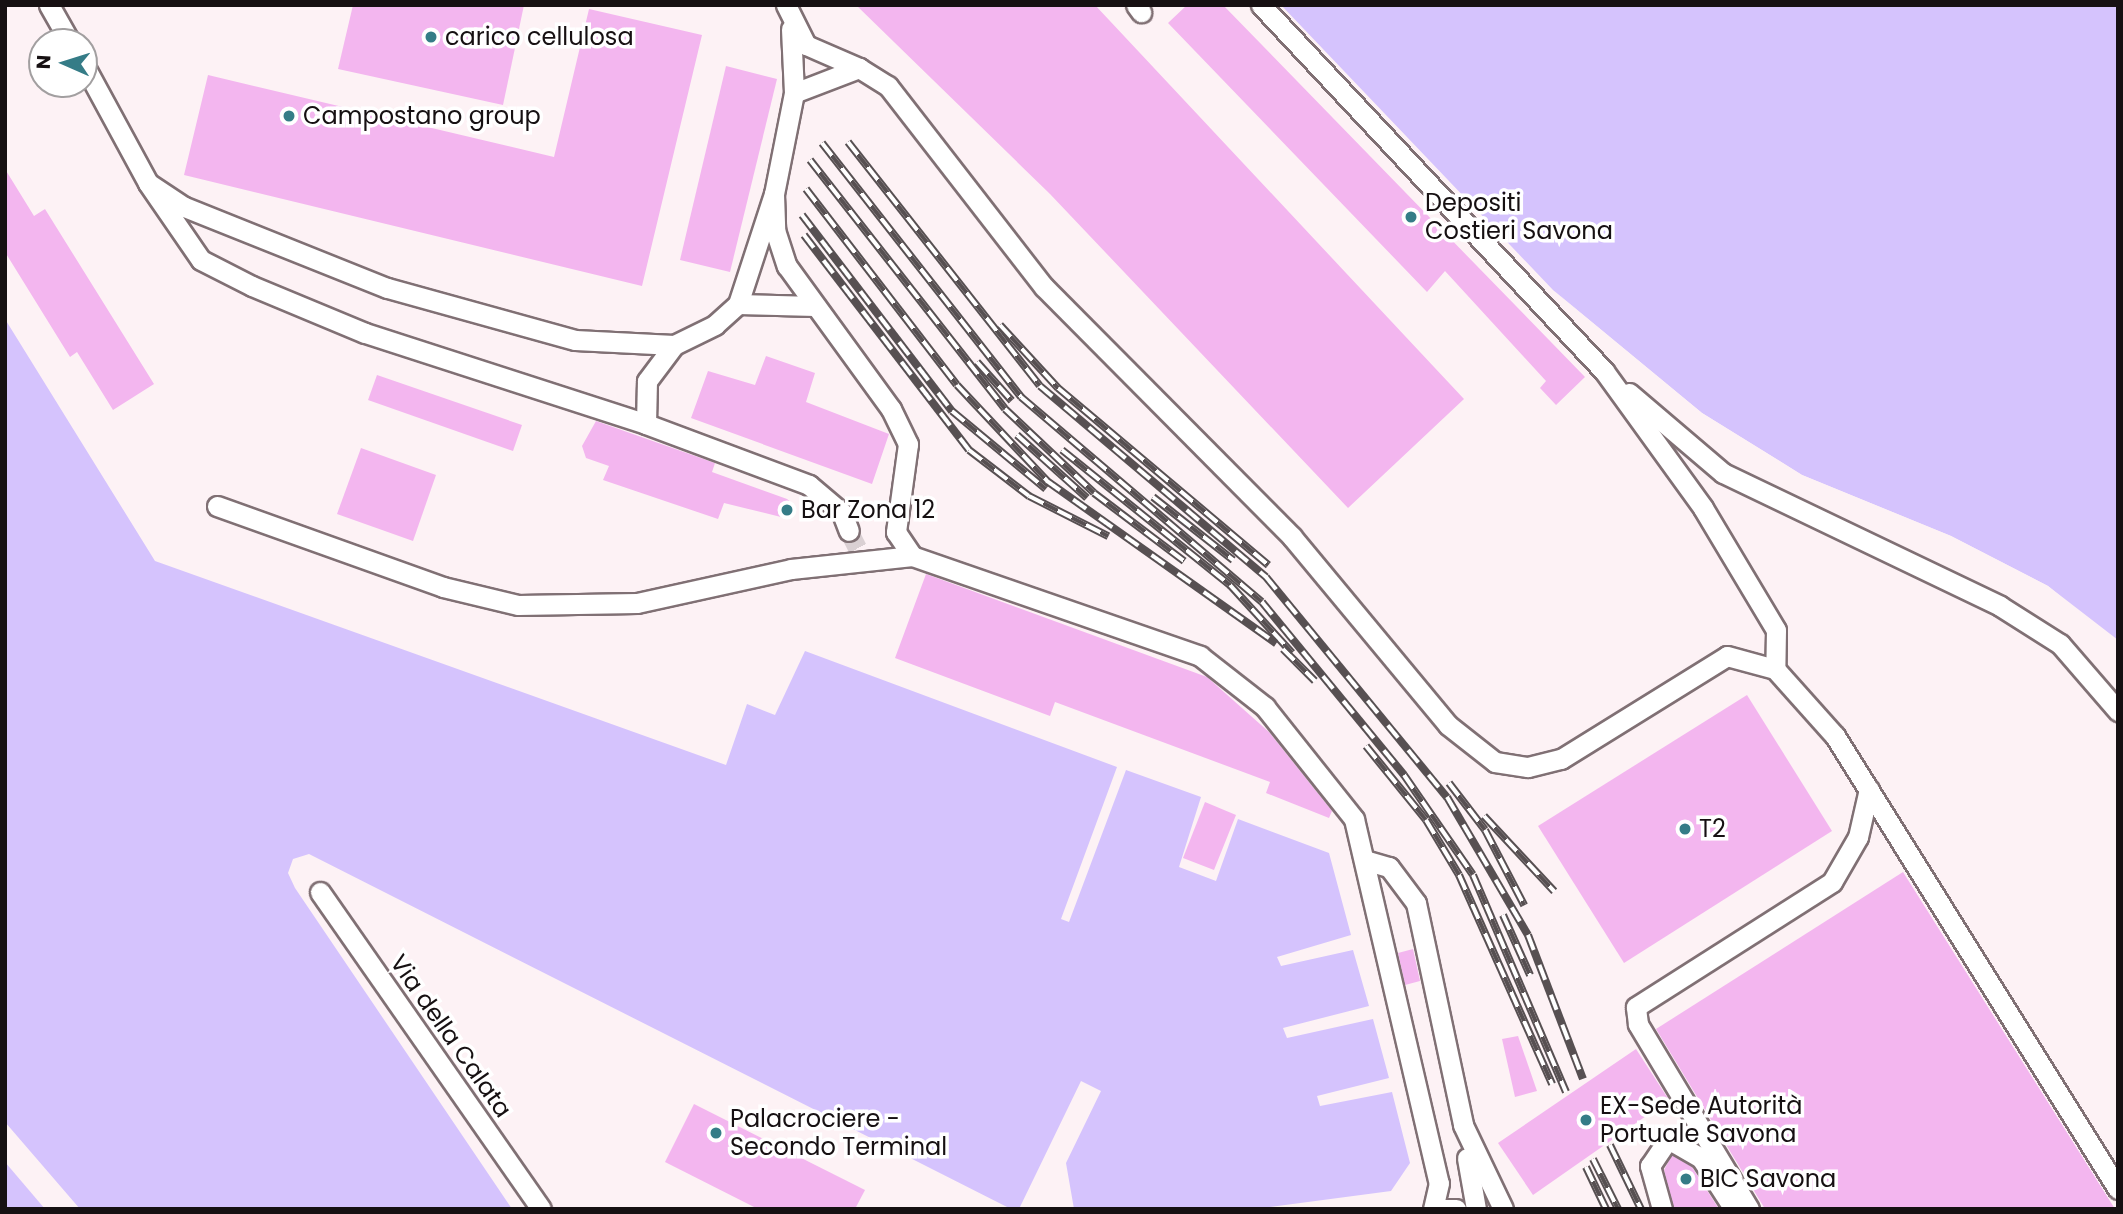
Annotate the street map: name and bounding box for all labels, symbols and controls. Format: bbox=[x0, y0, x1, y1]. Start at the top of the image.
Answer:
place label: carico cellulosa bbox=[445, 23, 634, 51]
north arrow bbox=[28, 28, 98, 98]
marker: carico cellulosa bbox=[423, 29, 439, 45]
text: N bbox=[30, 54, 57, 70]
place label: Campostano group bbox=[303, 102, 541, 130]
marker: Campostano group bbox=[281, 108, 297, 124]
place label: Depositi Costieri Savona bbox=[1425, 189, 1613, 245]
marker: Depositi Costieri Savona bbox=[1403, 209, 1419, 225]
place label: Bar Zona 12 bbox=[801, 496, 935, 524]
marker: Bar Zona 12 bbox=[779, 502, 795, 518]
place label: T2 bbox=[1699, 815, 1726, 843]
marker: T2 bbox=[1677, 821, 1693, 837]
street label: Via della Calata bbox=[384, 949, 518, 1123]
place label: EX-Sede Autorità Portuale Savona bbox=[1600, 1092, 1802, 1148]
place label: Palacrociere - Secondo Terminal bbox=[730, 1105, 947, 1161]
marker: EX-Sede Autorità Portuale Savona bbox=[1578, 1112, 1594, 1128]
marker: Palacrociere - Secondo Terminal bbox=[708, 1125, 724, 1141]
place label: BIC Savona bbox=[1700, 1165, 1836, 1193]
marker: BIC Savona bbox=[1678, 1171, 1694, 1187]

